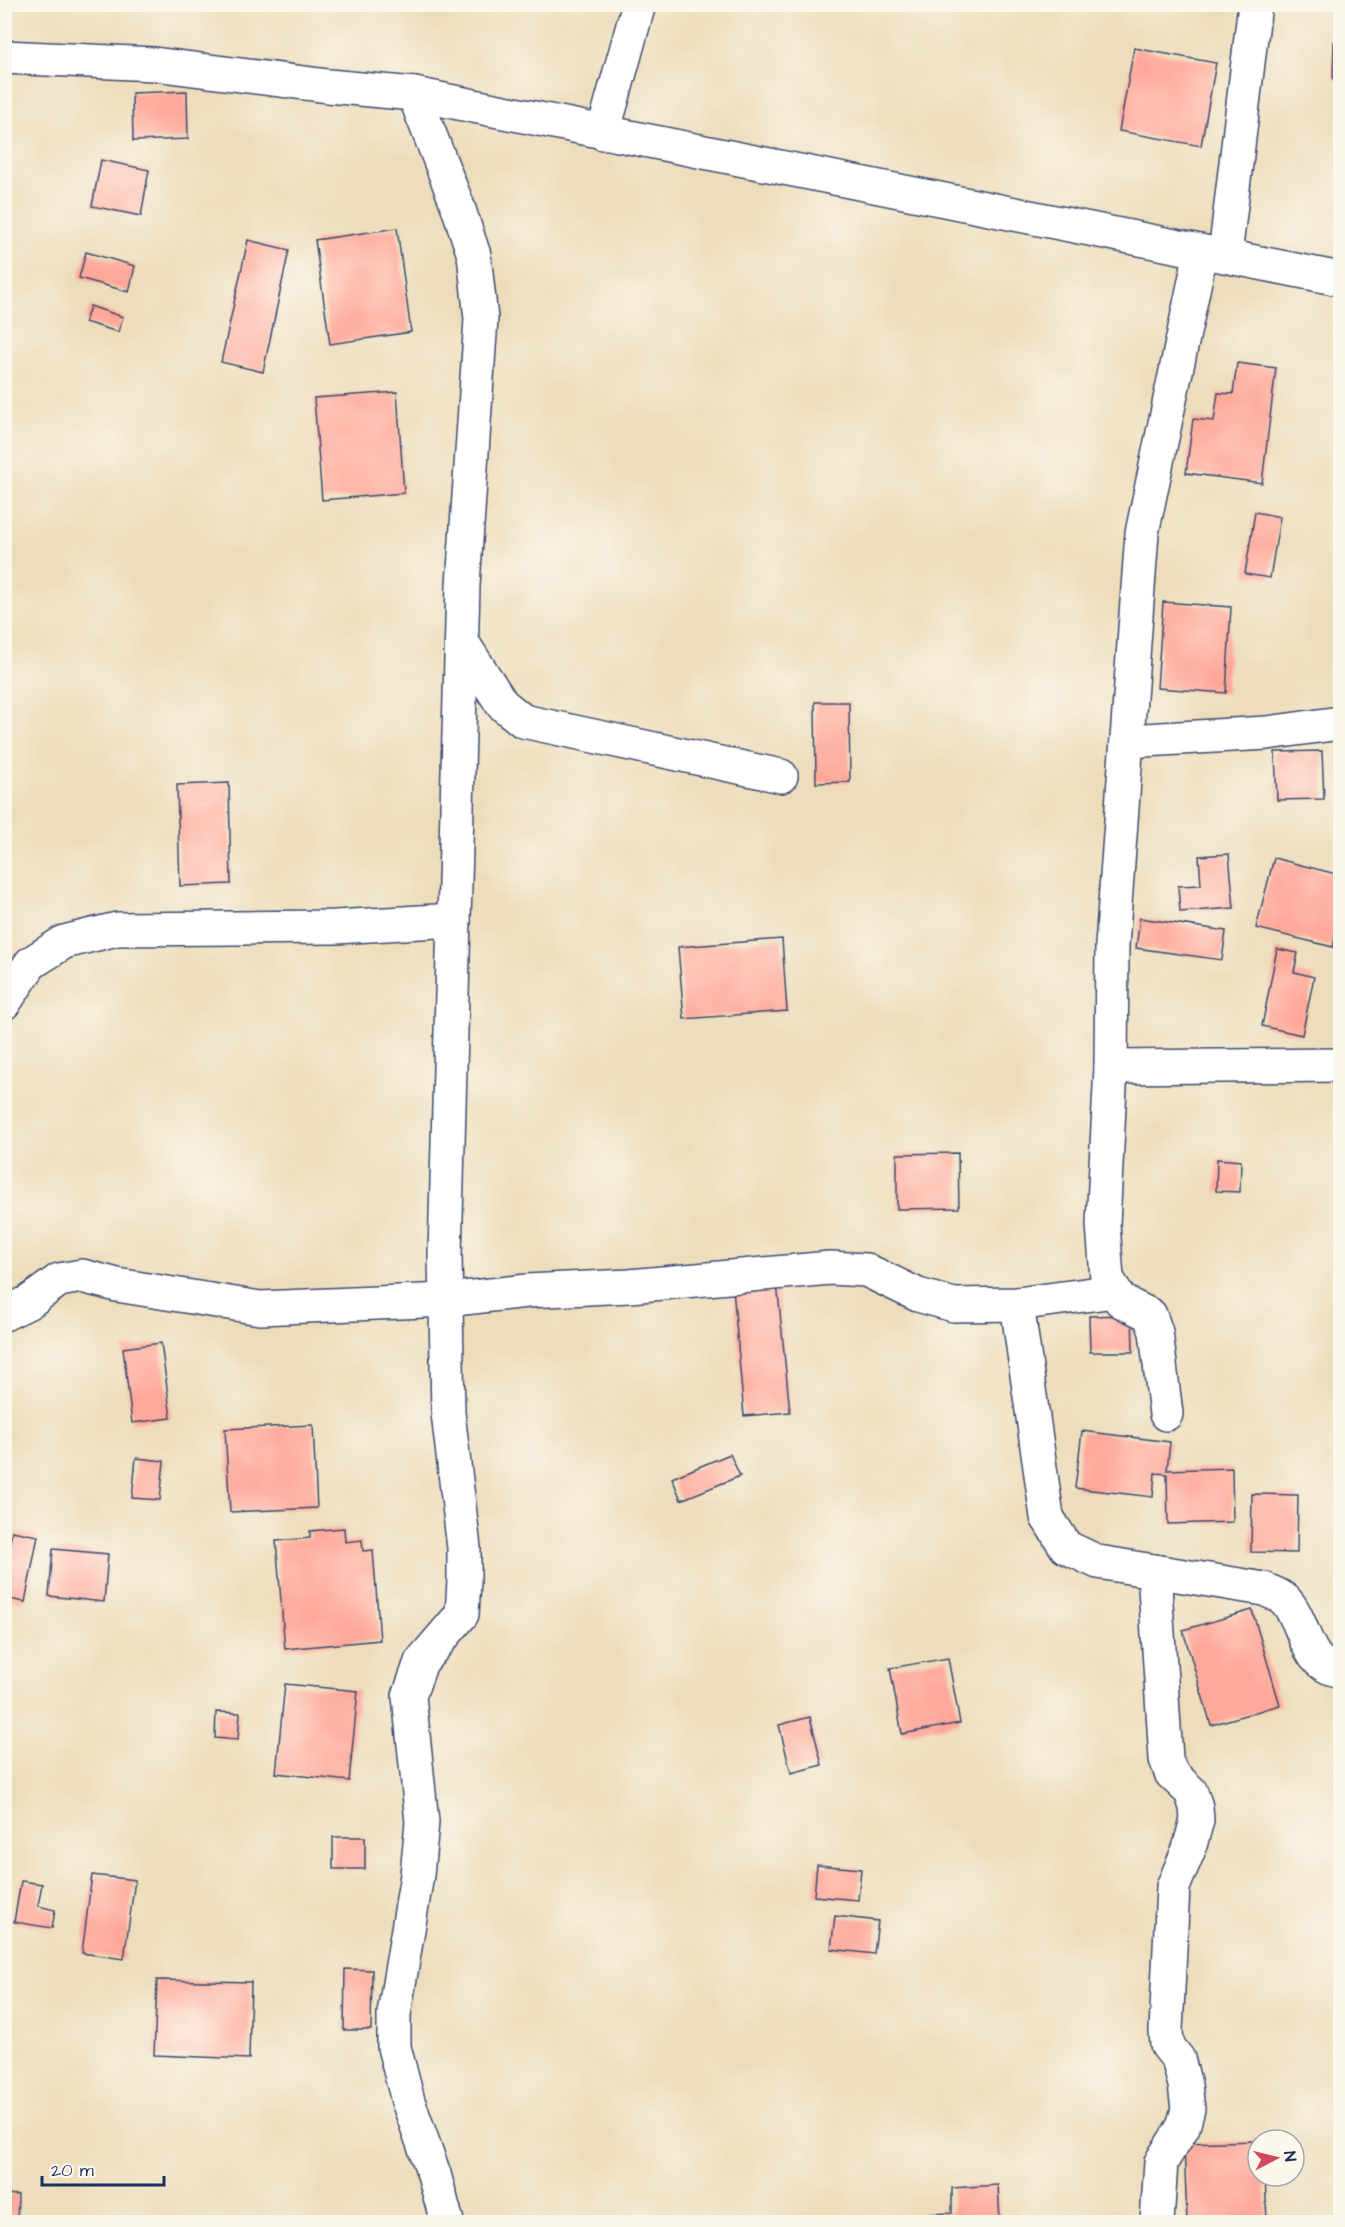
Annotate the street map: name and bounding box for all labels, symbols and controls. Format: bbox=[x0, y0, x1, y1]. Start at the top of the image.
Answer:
north arrow bbox=[1246, 2128, 1306, 2188]
scale bar bbox=[42, 2149, 164, 2187]
text: N bbox=[1278, 2150, 1301, 2163]
text: 20 m bbox=[51, 2158, 94, 2183]

